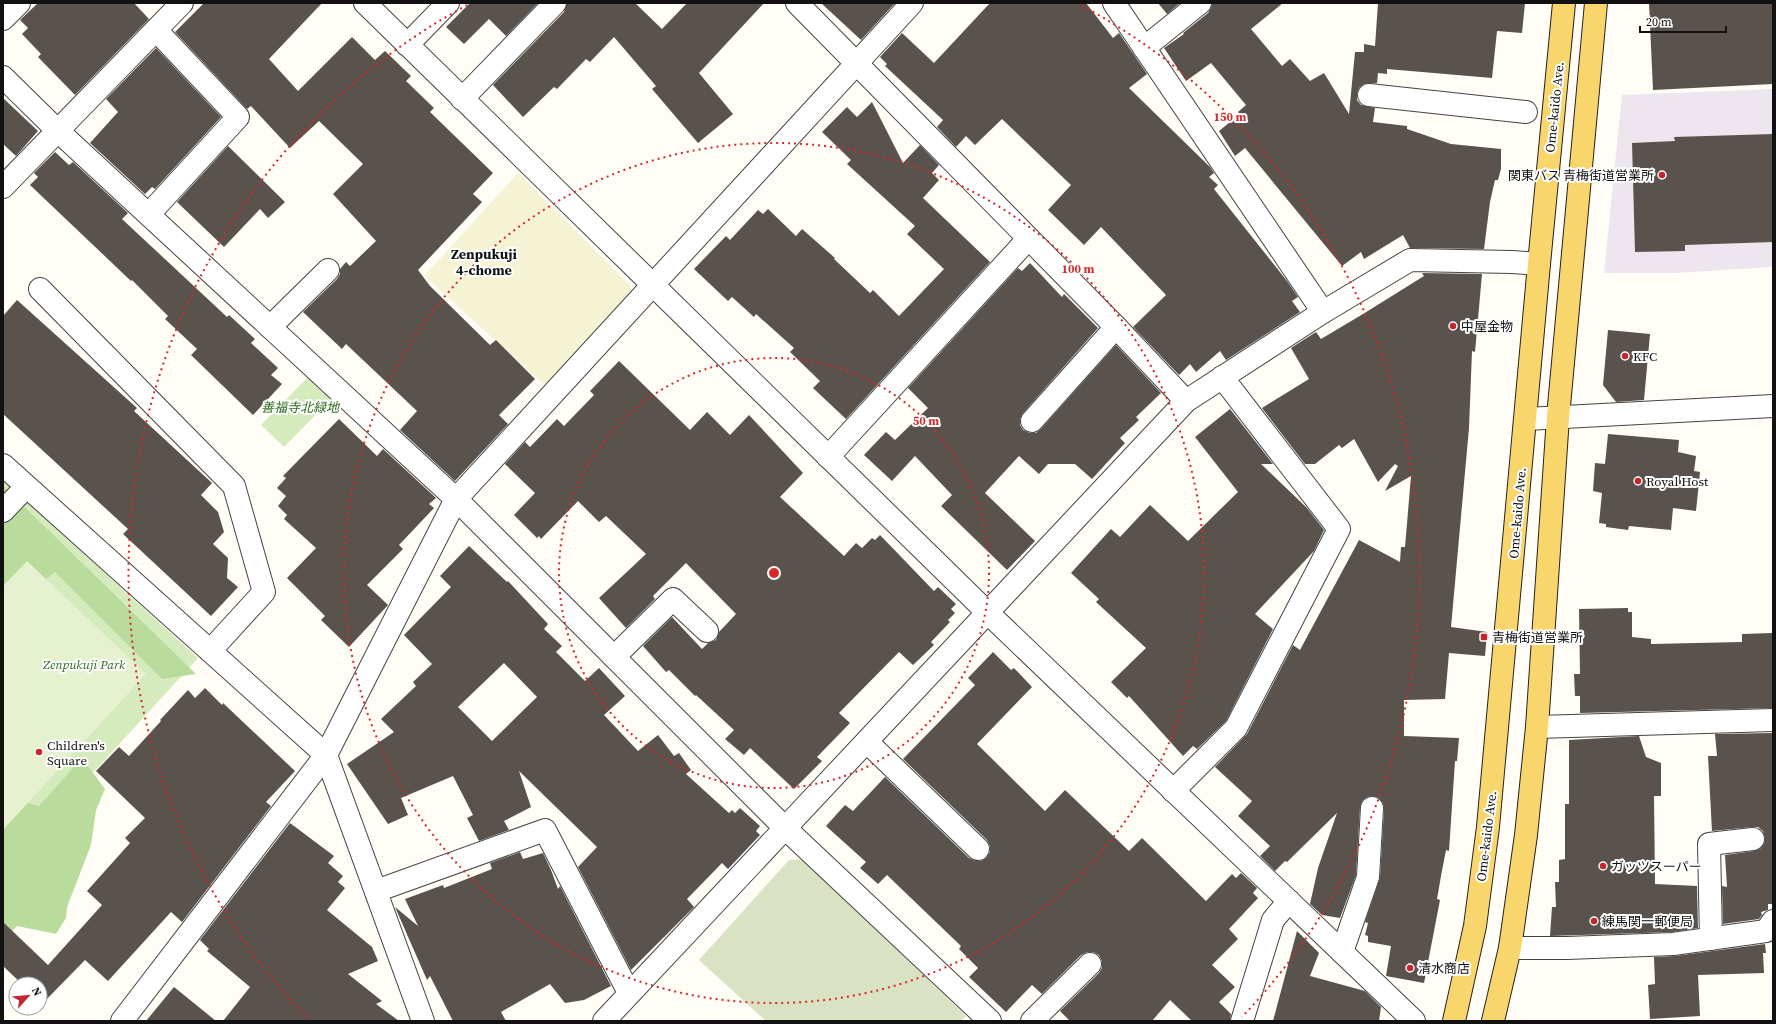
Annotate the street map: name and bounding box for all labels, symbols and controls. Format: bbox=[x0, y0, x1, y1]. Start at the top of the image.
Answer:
scale bar bbox=[1640, 8, 1726, 34]
text: 20 m bbox=[1646, 14, 1672, 30]
street label: Ome-kaido Ave. bbox=[1541, 61, 1568, 153]
text: 150 m bbox=[1214, 109, 1247, 125]
place label: 関東バス 青梅街道営業所 bbox=[1508, 167, 1654, 184]
marker: 関東バス 青梅街道営業所 bbox=[1657, 170, 1667, 180]
district label: Zenpukuji 4-chome bbox=[451, 244, 518, 280]
text: 100 m bbox=[1062, 261, 1095, 277]
place label: 中屋金物 bbox=[1461, 318, 1513, 335]
marker: 中屋金物 bbox=[1448, 321, 1458, 331]
place label: KFC bbox=[1633, 348, 1657, 365]
marker: KFC bbox=[1620, 351, 1630, 361]
park label: 善福寺北緑地 bbox=[261, 399, 341, 416]
text: 50 m bbox=[913, 413, 939, 429]
street label: Ome-kaido Ave. bbox=[1505, 467, 1530, 559]
place label: Royal Host bbox=[1646, 473, 1709, 490]
marker: Royal Host bbox=[1633, 476, 1643, 486]
centre of rings bbox=[767, 566, 781, 580]
place label: 青梅街道営業所 bbox=[1492, 629, 1583, 646]
marker: 青梅街道営業所 bbox=[1479, 632, 1489, 642]
park label: Zenpukuji Park bbox=[42, 656, 126, 673]
place label: Children's Square bbox=[47, 737, 105, 769]
marker: Children's Square bbox=[34, 747, 44, 757]
street label: Ome-kaido Ave. bbox=[1472, 790, 1500, 882]
place label: ガッツスーパー bbox=[1611, 858, 1702, 875]
marker: ガッツスーパー bbox=[1598, 861, 1608, 871]
place label: 練馬関一郵便局 bbox=[1602, 913, 1693, 930]
marker: 練馬関一郵便局 bbox=[1589, 916, 1599, 926]
place label: 清水商店 bbox=[1418, 960, 1470, 977]
marker: 清水商店 bbox=[1405, 963, 1415, 973]
north arrow bbox=[8, 976, 48, 1016]
text: N bbox=[28, 985, 45, 999]

